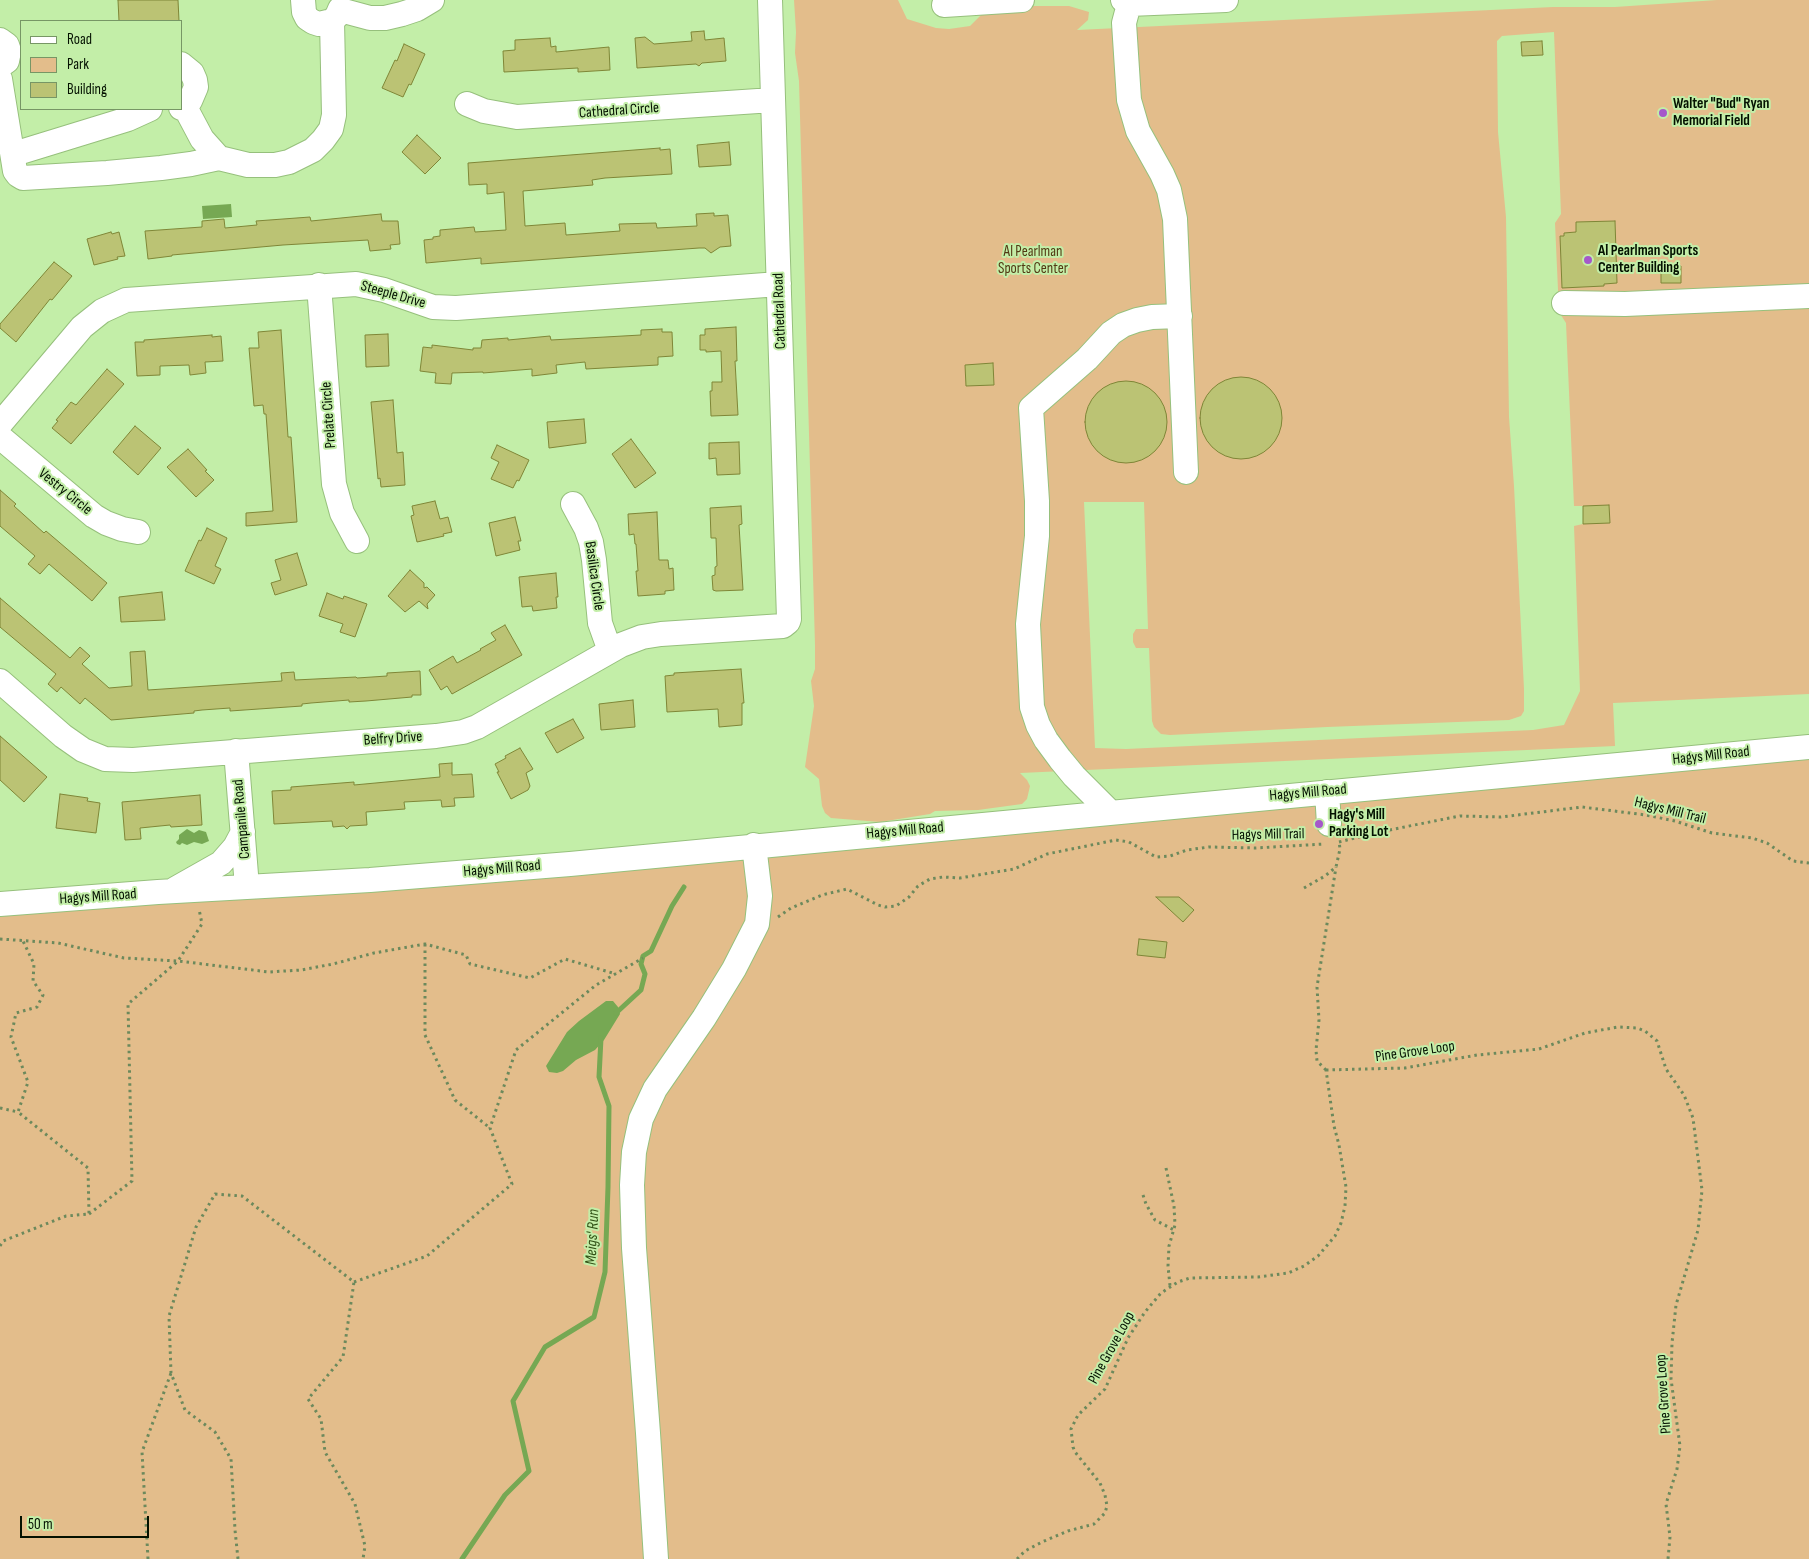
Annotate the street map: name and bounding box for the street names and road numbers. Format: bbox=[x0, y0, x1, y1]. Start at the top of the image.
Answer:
street label: Cathedral Circle bbox=[578, 99, 660, 123]
street label: Cathedral Road bbox=[770, 273, 790, 349]
street label: Steeple Drive bbox=[359, 277, 427, 313]
street label: Prelate Circle bbox=[318, 381, 340, 449]
street label: Vestry Circle bbox=[35, 465, 95, 519]
street label: Basilica Circle bbox=[580, 540, 608, 612]
street label: Belfry Drive bbox=[363, 728, 423, 750]
street label: Hagys Mill Road bbox=[1672, 743, 1750, 769]
street label: Campanile Road bbox=[230, 778, 254, 860]
street label: Hagys Mill Road bbox=[1269, 781, 1347, 805]
street label: Hagys Mill Trail bbox=[1633, 793, 1707, 829]
street label: Hagys Mill Road bbox=[866, 819, 944, 843]
street label: Hagys Mill Trail bbox=[1231, 825, 1305, 845]
street label: Hagys Mill Road bbox=[463, 857, 541, 881]
street label: Hagys Mill Road bbox=[59, 885, 137, 909]
street label: Pine Grove Loop bbox=[1374, 1038, 1456, 1066]
street label: Pine Grove Loop bbox=[1085, 1309, 1139, 1387]
street label: Pine Grove Loop bbox=[1652, 1354, 1676, 1434]

